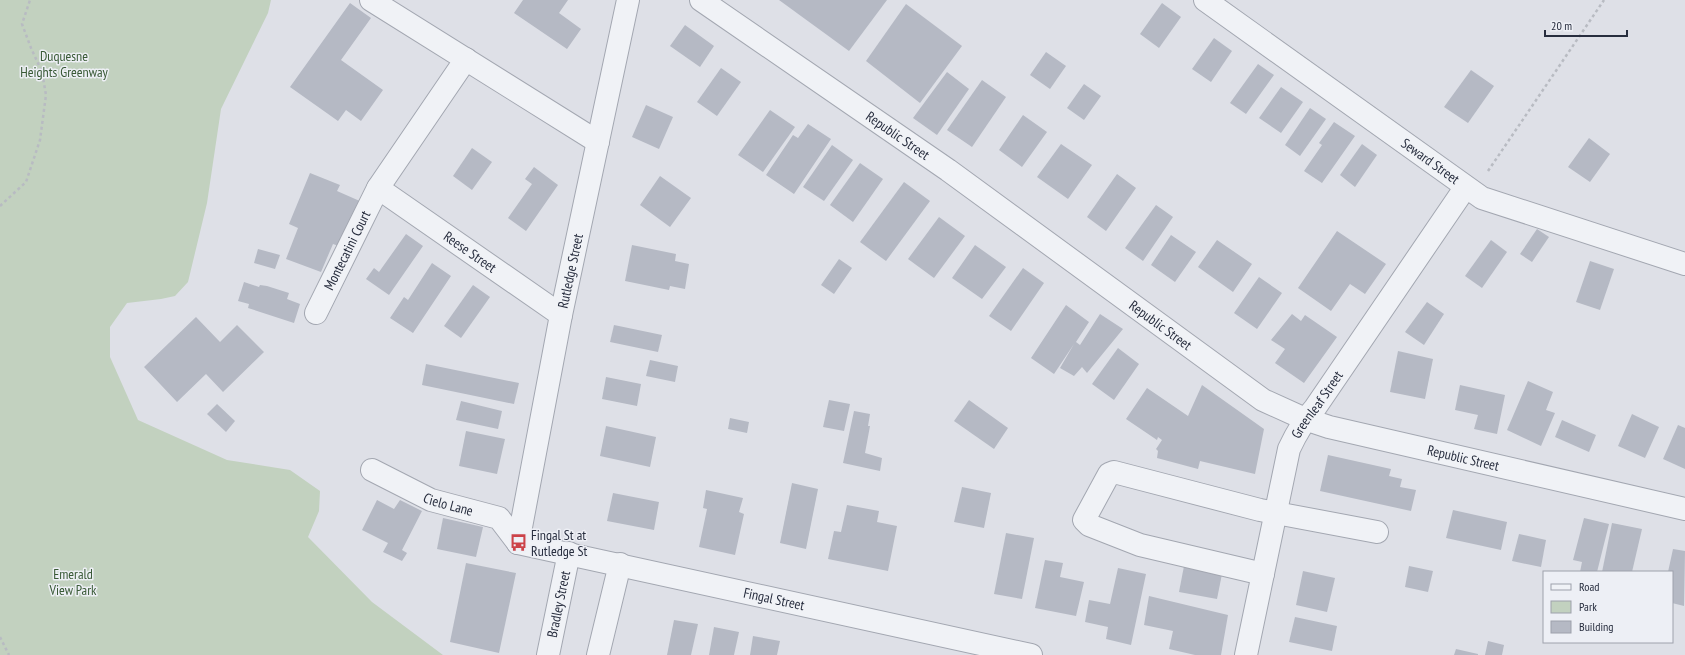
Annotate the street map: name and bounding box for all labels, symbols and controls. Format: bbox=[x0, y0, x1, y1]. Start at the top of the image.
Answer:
scale bar bbox=[1545, 12, 1627, 38]
text: 20 m bbox=[1551, 18, 1572, 33]
park label: Duquesne Heights Greenway bbox=[20, 47, 108, 81]
street label: Republic Street bbox=[863, 107, 933, 164]
street label: Seward Street bbox=[1398, 134, 1463, 188]
street label: Montecatini Court bbox=[320, 207, 374, 293]
street label: Reese Street bbox=[440, 227, 500, 276]
street label: Rutledge Street bbox=[554, 232, 587, 310]
street label: Republic Street bbox=[1126, 296, 1196, 354]
street label: Greenleaf Street bbox=[1287, 367, 1347, 441]
street label: Republic Street bbox=[1425, 441, 1501, 475]
street label: Cielo Lane bbox=[420, 489, 475, 520]
place label: Fingal St at Rutledge St bbox=[531, 526, 588, 560]
bus stop icon: Fingal St at Rutledge St bbox=[508, 533, 528, 553]
park label: Emerald View Park bbox=[49, 565, 97, 599]
street label: Bradley Street bbox=[543, 569, 574, 639]
legend bbox=[1543, 571, 1673, 643]
text: Road bbox=[1579, 579, 1599, 594]
street label: Fingal Street bbox=[742, 583, 806, 614]
text: Park bbox=[1579, 599, 1597, 614]
text: Building bbox=[1579, 619, 1614, 634]

